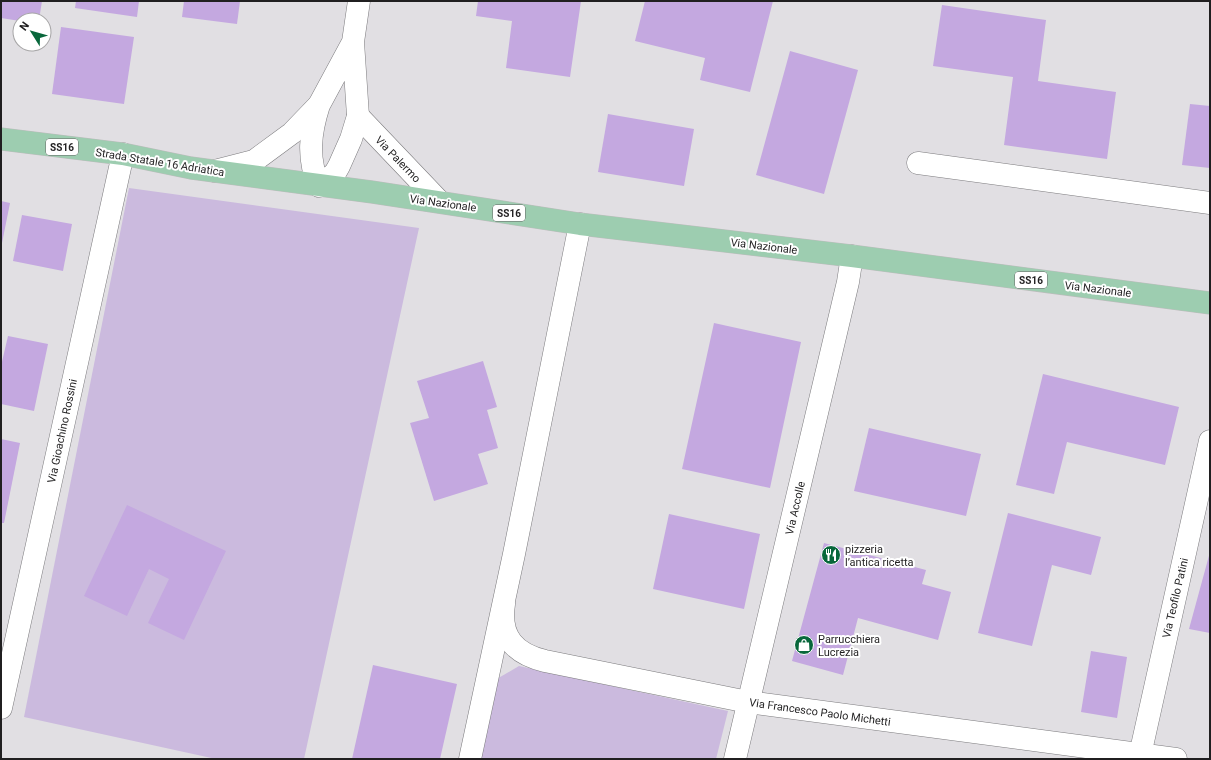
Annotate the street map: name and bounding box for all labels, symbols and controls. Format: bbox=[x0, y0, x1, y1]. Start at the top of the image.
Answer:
north arrow bbox=[12, 12, 52, 52]
text: N bbox=[17, 19, 32, 33]
street label: Via Palermo bbox=[372, 133, 423, 185]
road number: SS16 bbox=[46, 139, 78, 155]
street label: Strada Statale 16 Adriatica bbox=[95, 146, 225, 179]
street label: Via Nazionale bbox=[409, 192, 477, 215]
road number: SS16 bbox=[493, 205, 525, 221]
street label: Via Nazionale bbox=[730, 236, 798, 257]
road number: SS16 bbox=[1015, 272, 1047, 288]
street label: Via Nazionale bbox=[1064, 279, 1132, 300]
street label: Via Gioachino Rossini bbox=[45, 378, 80, 484]
street label: Via Accolle bbox=[783, 480, 808, 536]
place label: pizzeria l’antica ricetta bbox=[845, 543, 914, 569]
restaurant icon: pizzeria l’antica ricetta bbox=[820, 544, 842, 566]
street label: Via Teofilo Patini bbox=[1160, 557, 1191, 640]
place label: Parrucchiera Lucrezia bbox=[818, 633, 880, 659]
shop icon: Parrucchiera Lucrezia bbox=[793, 634, 815, 656]
street label: Via Francesco Paolo Michetti bbox=[748, 696, 891, 729]

